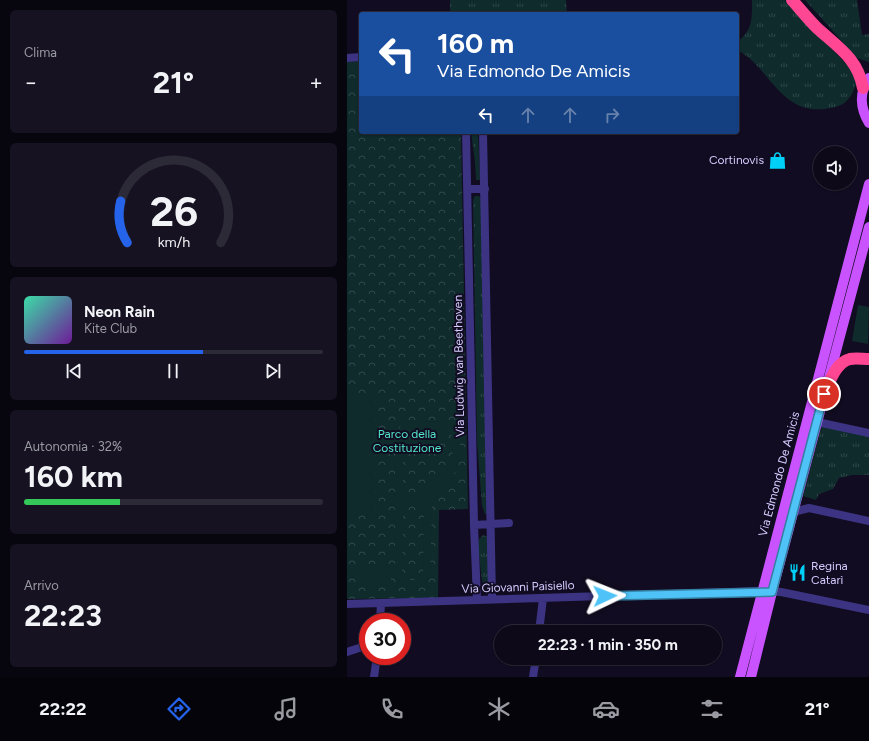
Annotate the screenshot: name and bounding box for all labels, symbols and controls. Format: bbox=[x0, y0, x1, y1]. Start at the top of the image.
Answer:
text: 160 m bbox=[437, 26, 514, 60]
icon: left bbox=[371, 28, 423, 80]
text: Clima bbox=[24, 45, 57, 60]
text: Via Edmondo De Amicis bbox=[437, 60, 630, 82]
text: 21° bbox=[153, 64, 194, 101]
text: − bbox=[24, 69, 38, 96]
text: + bbox=[309, 69, 323, 96]
icon: left bbox=[475, 104, 497, 126]
icon: ahead bbox=[517, 104, 539, 126]
icon: ahead bbox=[559, 104, 581, 126]
icon: right bbox=[601, 104, 623, 126]
map controls bbox=[813, 146, 857, 190]
button: sound bbox=[813, 146, 857, 190]
shop icon: Cortinovis bbox=[767, 150, 787, 170]
place label: Cortinovis bbox=[709, 153, 764, 167]
text: 26 bbox=[149, 186, 198, 236]
text: km/h bbox=[157, 233, 190, 251]
street label: Via Ludwig van Beethoven bbox=[451, 295, 467, 437]
text: Neon Rain bbox=[84, 303, 155, 321]
text: Kite Club bbox=[84, 321, 137, 336]
icon: previous bbox=[63, 360, 85, 382]
icon: pause bbox=[162, 360, 184, 382]
icon: next bbox=[262, 360, 284, 382]
pin bbox=[807, 377, 841, 411]
icon: arrive bbox=[813, 383, 835, 405]
street label: Via Edmondo De Amicis bbox=[756, 410, 803, 538]
park label: Parco della Costituzione bbox=[373, 427, 442, 455]
text: Autonomia · 32% bbox=[24, 439, 122, 454]
text: 160 km bbox=[24, 458, 123, 495]
place label: Regina Catarì bbox=[811, 559, 848, 587]
restaurant icon: Regina Catarì bbox=[788, 563, 808, 583]
position arrow bbox=[584, 575, 626, 617]
text: Arrivo bbox=[24, 578, 59, 593]
street label: Via Giovanni Paisiello bbox=[461, 578, 575, 596]
text: 22:23 bbox=[24, 597, 102, 634]
speed limit sign: 30 bbox=[359, 613, 411, 665]
text: 22:23 · 1 min · 350 m bbox=[538, 636, 678, 654]
icon: directions bbox=[165, 695, 193, 723]
icon: music bbox=[272, 695, 300, 723]
icon: phone bbox=[378, 695, 406, 723]
icon: climate bbox=[485, 695, 513, 723]
icon: car bbox=[592, 695, 620, 723]
icon: filters bbox=[698, 695, 726, 723]
text: 22:22 bbox=[39, 698, 86, 720]
text: 21° bbox=[805, 698, 830, 720]

